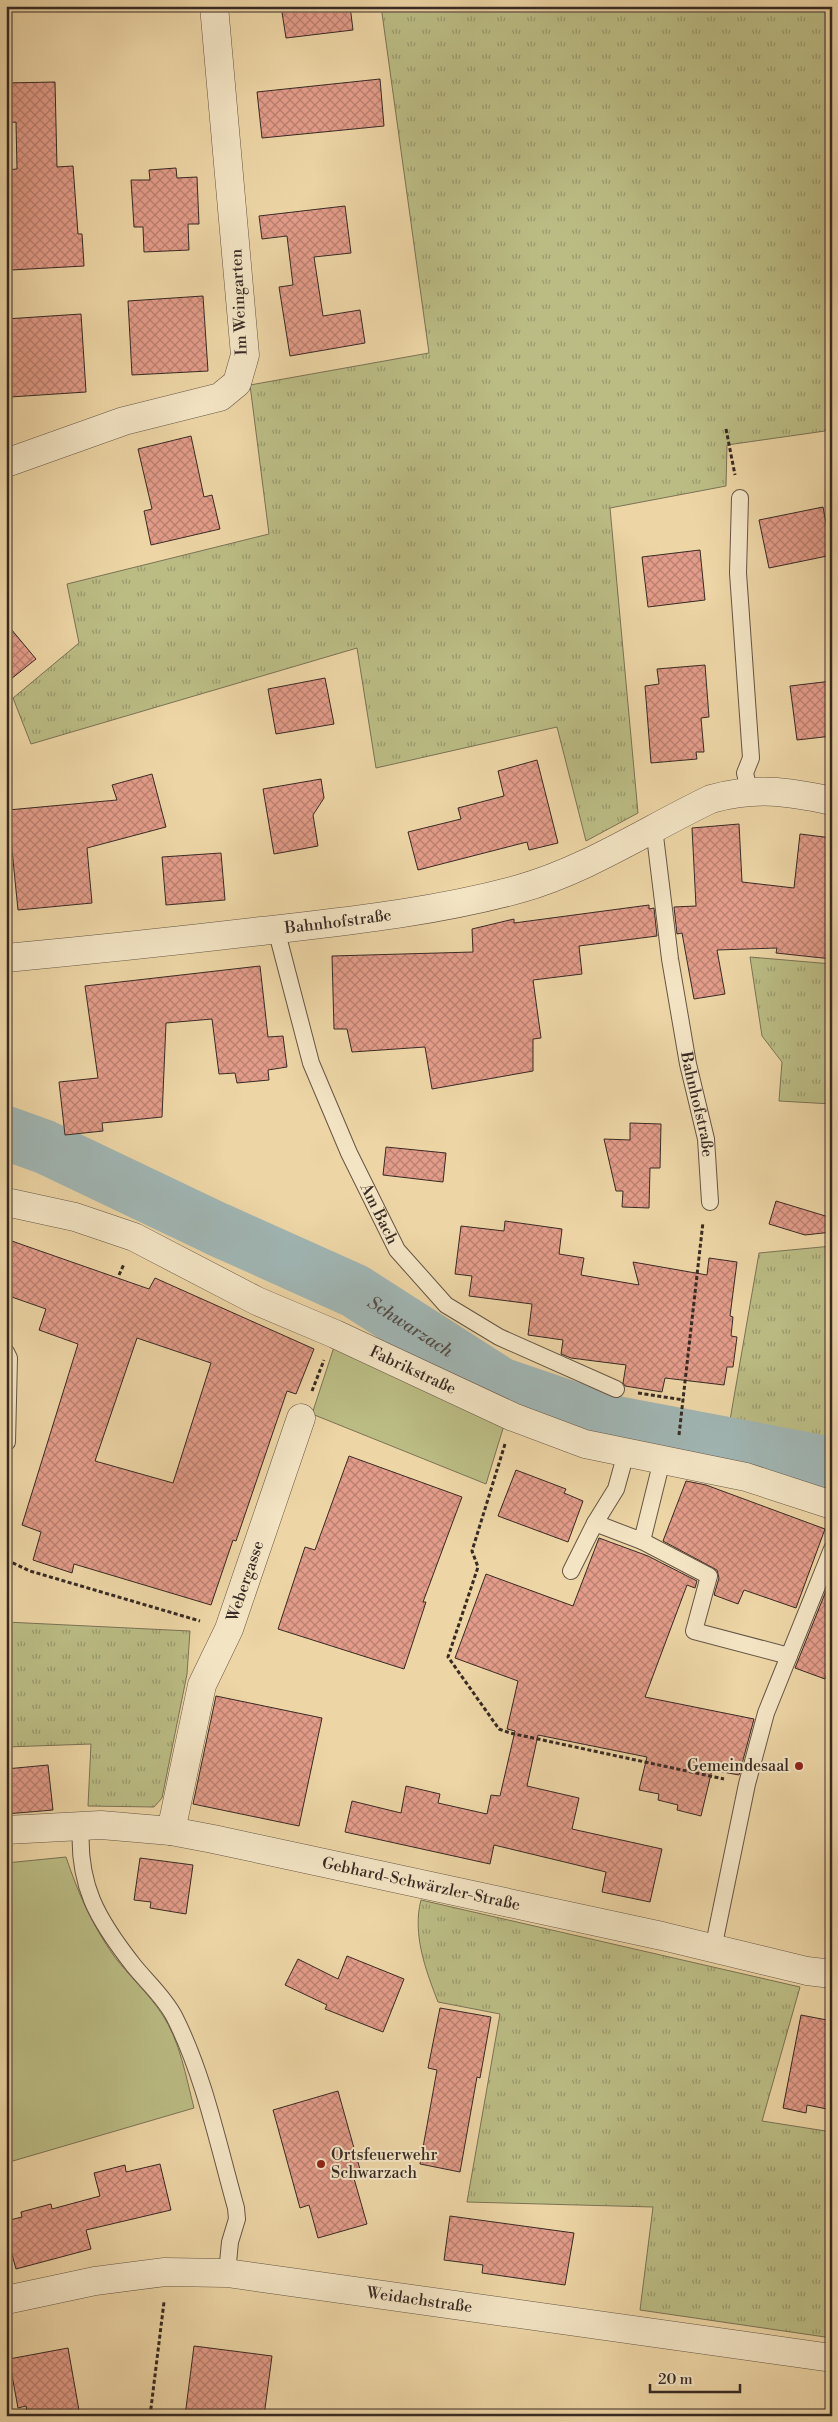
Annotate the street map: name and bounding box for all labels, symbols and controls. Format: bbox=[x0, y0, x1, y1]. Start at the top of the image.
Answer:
street label: Im Weingarten bbox=[226, 248, 252, 356]
street label: Bahnhofstraße bbox=[282, 905, 393, 938]
street label: Bahnhofstraße bbox=[676, 1049, 717, 1158]
street label: Am Bach bbox=[355, 1179, 403, 1248]
water label: Schwarzach bbox=[363, 1291, 458, 1363]
street label: Fabrikstraße bbox=[366, 1341, 459, 1399]
street label: Webergasse bbox=[222, 1538, 268, 1625]
place label: Gemeindesaal bbox=[687, 1756, 789, 1776]
marker: Gemeindesaal bbox=[793, 1760, 805, 1772]
street label: Gebhard-Schwärzler-Straße bbox=[320, 1853, 522, 1915]
place label: Ortsfeuerwehr Schwarzach bbox=[331, 2145, 437, 2183]
marker: Ortsfeuerwehr Schwarzach bbox=[315, 2158, 327, 2170]
street label: Weidachstraße bbox=[364, 2283, 474, 2317]
scale bar bbox=[650, 2362, 740, 2394]
text: 20 m bbox=[658, 2370, 693, 2389]

